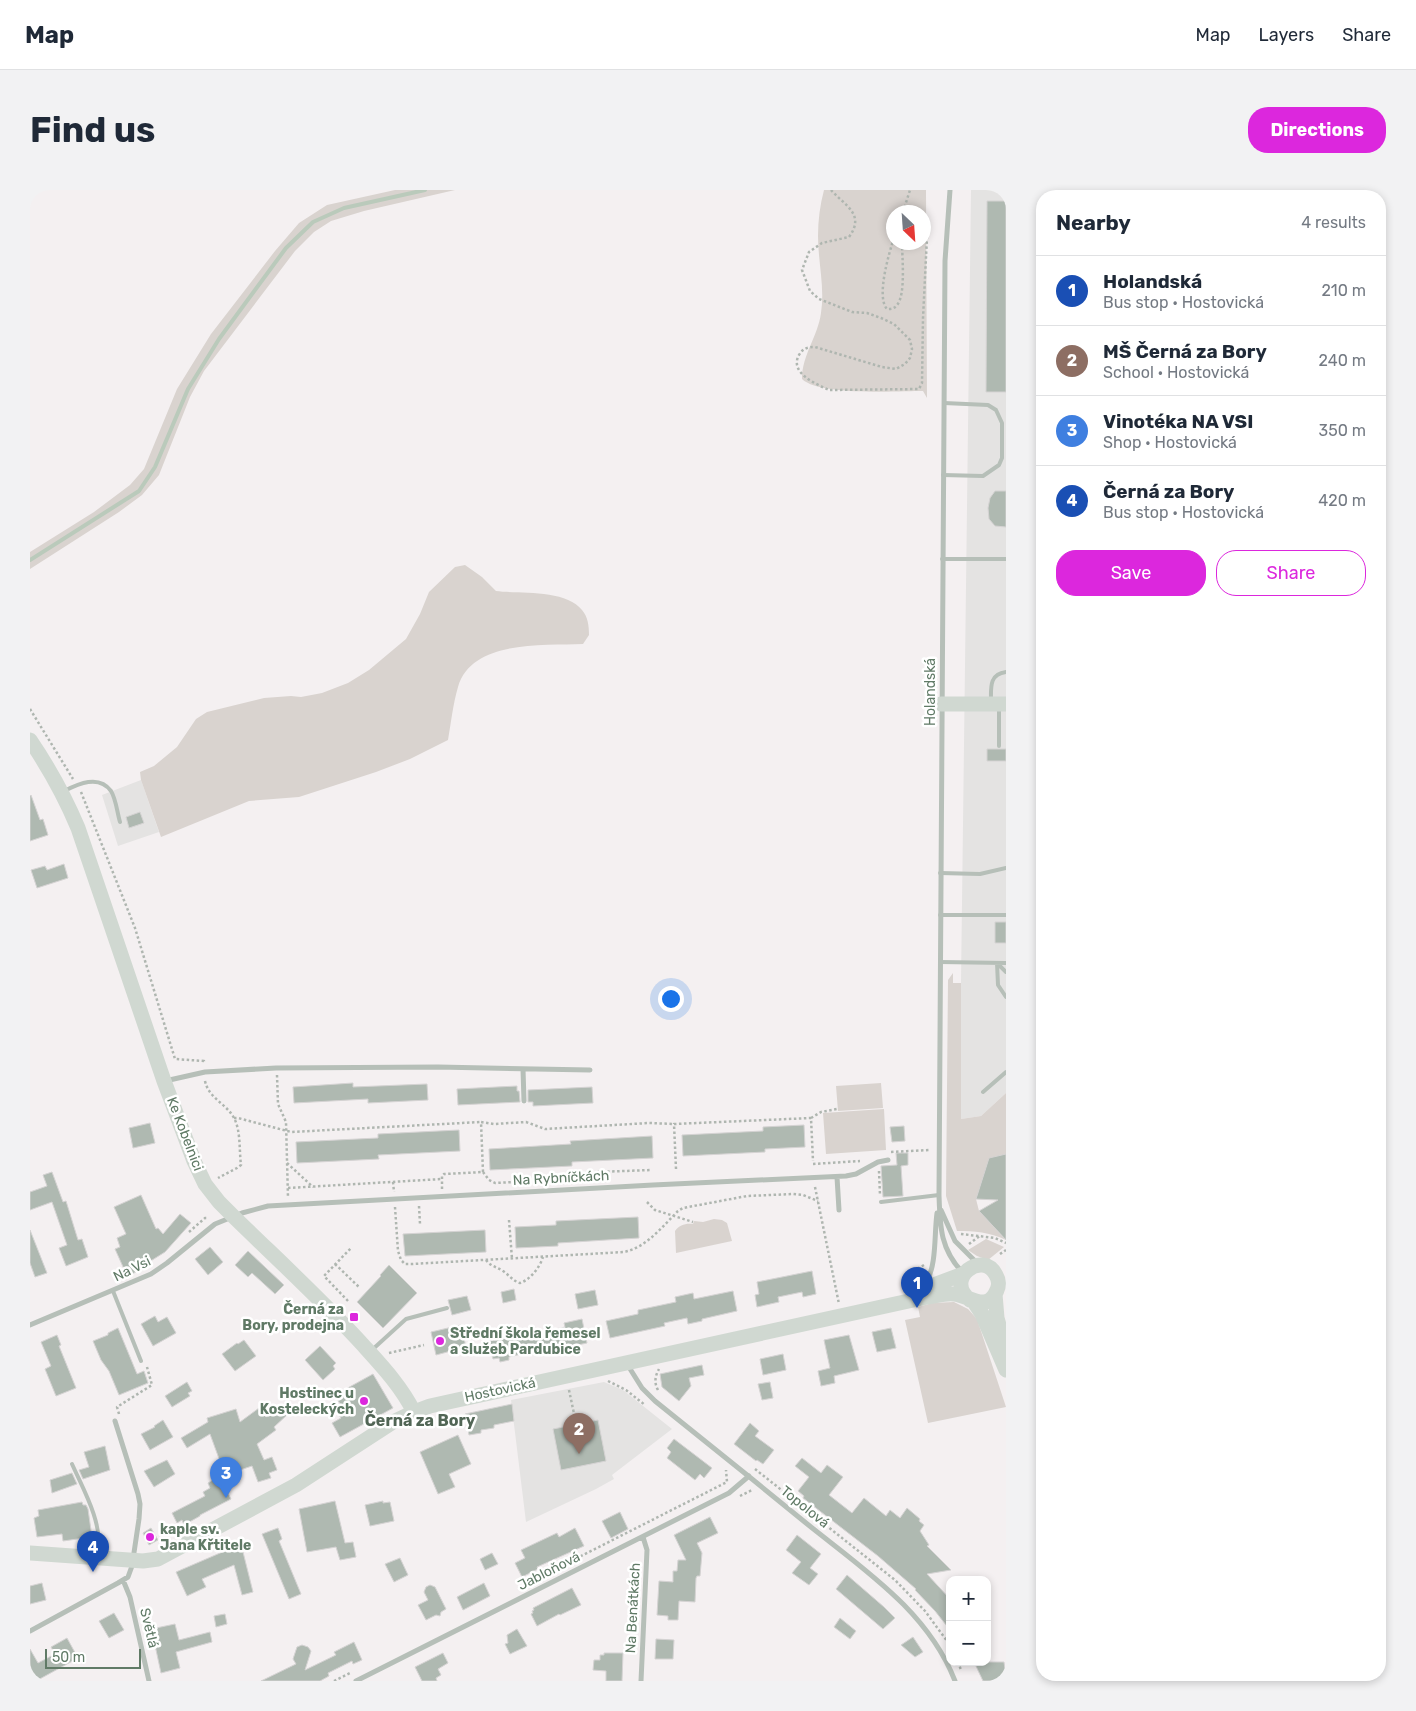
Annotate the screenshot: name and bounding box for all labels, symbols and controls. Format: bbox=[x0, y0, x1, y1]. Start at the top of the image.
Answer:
text: Map bbox=[25, 21, 74, 49]
text: Map bbox=[1196, 24, 1231, 46]
text: Layers bbox=[1259, 24, 1314, 46]
text: Share bbox=[1342, 24, 1391, 46]
button: Directions bbox=[1248, 107, 1386, 153]
text: Find us bbox=[30, 109, 155, 151]
north arrow bbox=[886, 205, 931, 250]
text: Nearby bbox=[1056, 210, 1131, 235]
text: 4 results bbox=[1301, 213, 1366, 232]
text: Holandská bbox=[1103, 270, 1202, 293]
text: 1 bbox=[1068, 281, 1076, 300]
text: 210 m bbox=[1321, 281, 1366, 300]
text: Bus stop · Hostovická bbox=[1103, 293, 1264, 312]
text: MŠ Černá za Bory bbox=[1103, 340, 1267, 363]
text: 2 bbox=[1067, 351, 1077, 370]
text: 240 m bbox=[1319, 351, 1366, 370]
text: School · Hostovická bbox=[1103, 363, 1249, 382]
text: Vinotéka NA VSI bbox=[1103, 410, 1253, 433]
text: 3 bbox=[1067, 421, 1077, 440]
text: 350 m bbox=[1319, 421, 1366, 440]
text: Shop · Hostovická bbox=[1103, 433, 1237, 452]
text: Černá za Bory bbox=[1103, 480, 1234, 503]
text: 4 bbox=[1067, 491, 1077, 510]
text: 420 m bbox=[1318, 491, 1366, 510]
text: Bus stop · Hostovická bbox=[1103, 503, 1264, 522]
button: Save bbox=[1056, 550, 1206, 596]
button: Share bbox=[1216, 550, 1366, 596]
street label: Holandská bbox=[922, 658, 939, 726]
your location bbox=[658, 986, 684, 1012]
street label: Ke Kobelnici bbox=[163, 1095, 207, 1173]
street label: Na Rybníčkách bbox=[512, 1167, 610, 1189]
street label: Na Vsi bbox=[111, 1253, 153, 1285]
pin: 1 bbox=[901, 1267, 933, 1308]
place label: Černá za Bory, prodejna bbox=[242, 1300, 344, 1334]
marker: Černá za Bory, prodejna bbox=[348, 1311, 360, 1323]
place label: Střední škola řemesel a služeb Pardubice bbox=[450, 1325, 600, 1358]
marker: Střední škola řemesel a služeb Pardubice bbox=[434, 1335, 446, 1347]
street label: Hostovická bbox=[463, 1374, 537, 1406]
place label: Hostinec u Kosteleckých bbox=[260, 1385, 354, 1418]
marker: Hostinec u Kosteleckých bbox=[358, 1395, 370, 1407]
district label: Černá za Bory bbox=[365, 1410, 476, 1430]
pin: 2 bbox=[563, 1413, 595, 1454]
pin: 3 bbox=[210, 1457, 242, 1498]
street label: Topolová bbox=[777, 1482, 833, 1532]
place label: kaple sv. Jana Křtitele bbox=[160, 1521, 251, 1554]
pin: 4 bbox=[77, 1531, 109, 1572]
marker: kaple sv. Jana Křtitele bbox=[144, 1531, 156, 1543]
street label: Jabloňová bbox=[515, 1548, 583, 1594]
street label: Na Benátkách bbox=[622, 1562, 644, 1654]
map controls bbox=[946, 1576, 991, 1666]
button: + bbox=[946, 1576, 991, 1621]
street label: Světlá bbox=[136, 1606, 162, 1650]
button: − bbox=[946, 1621, 991, 1666]
scale bar bbox=[45, 1646, 141, 1669]
text: 50 m bbox=[52, 1649, 85, 1666]

